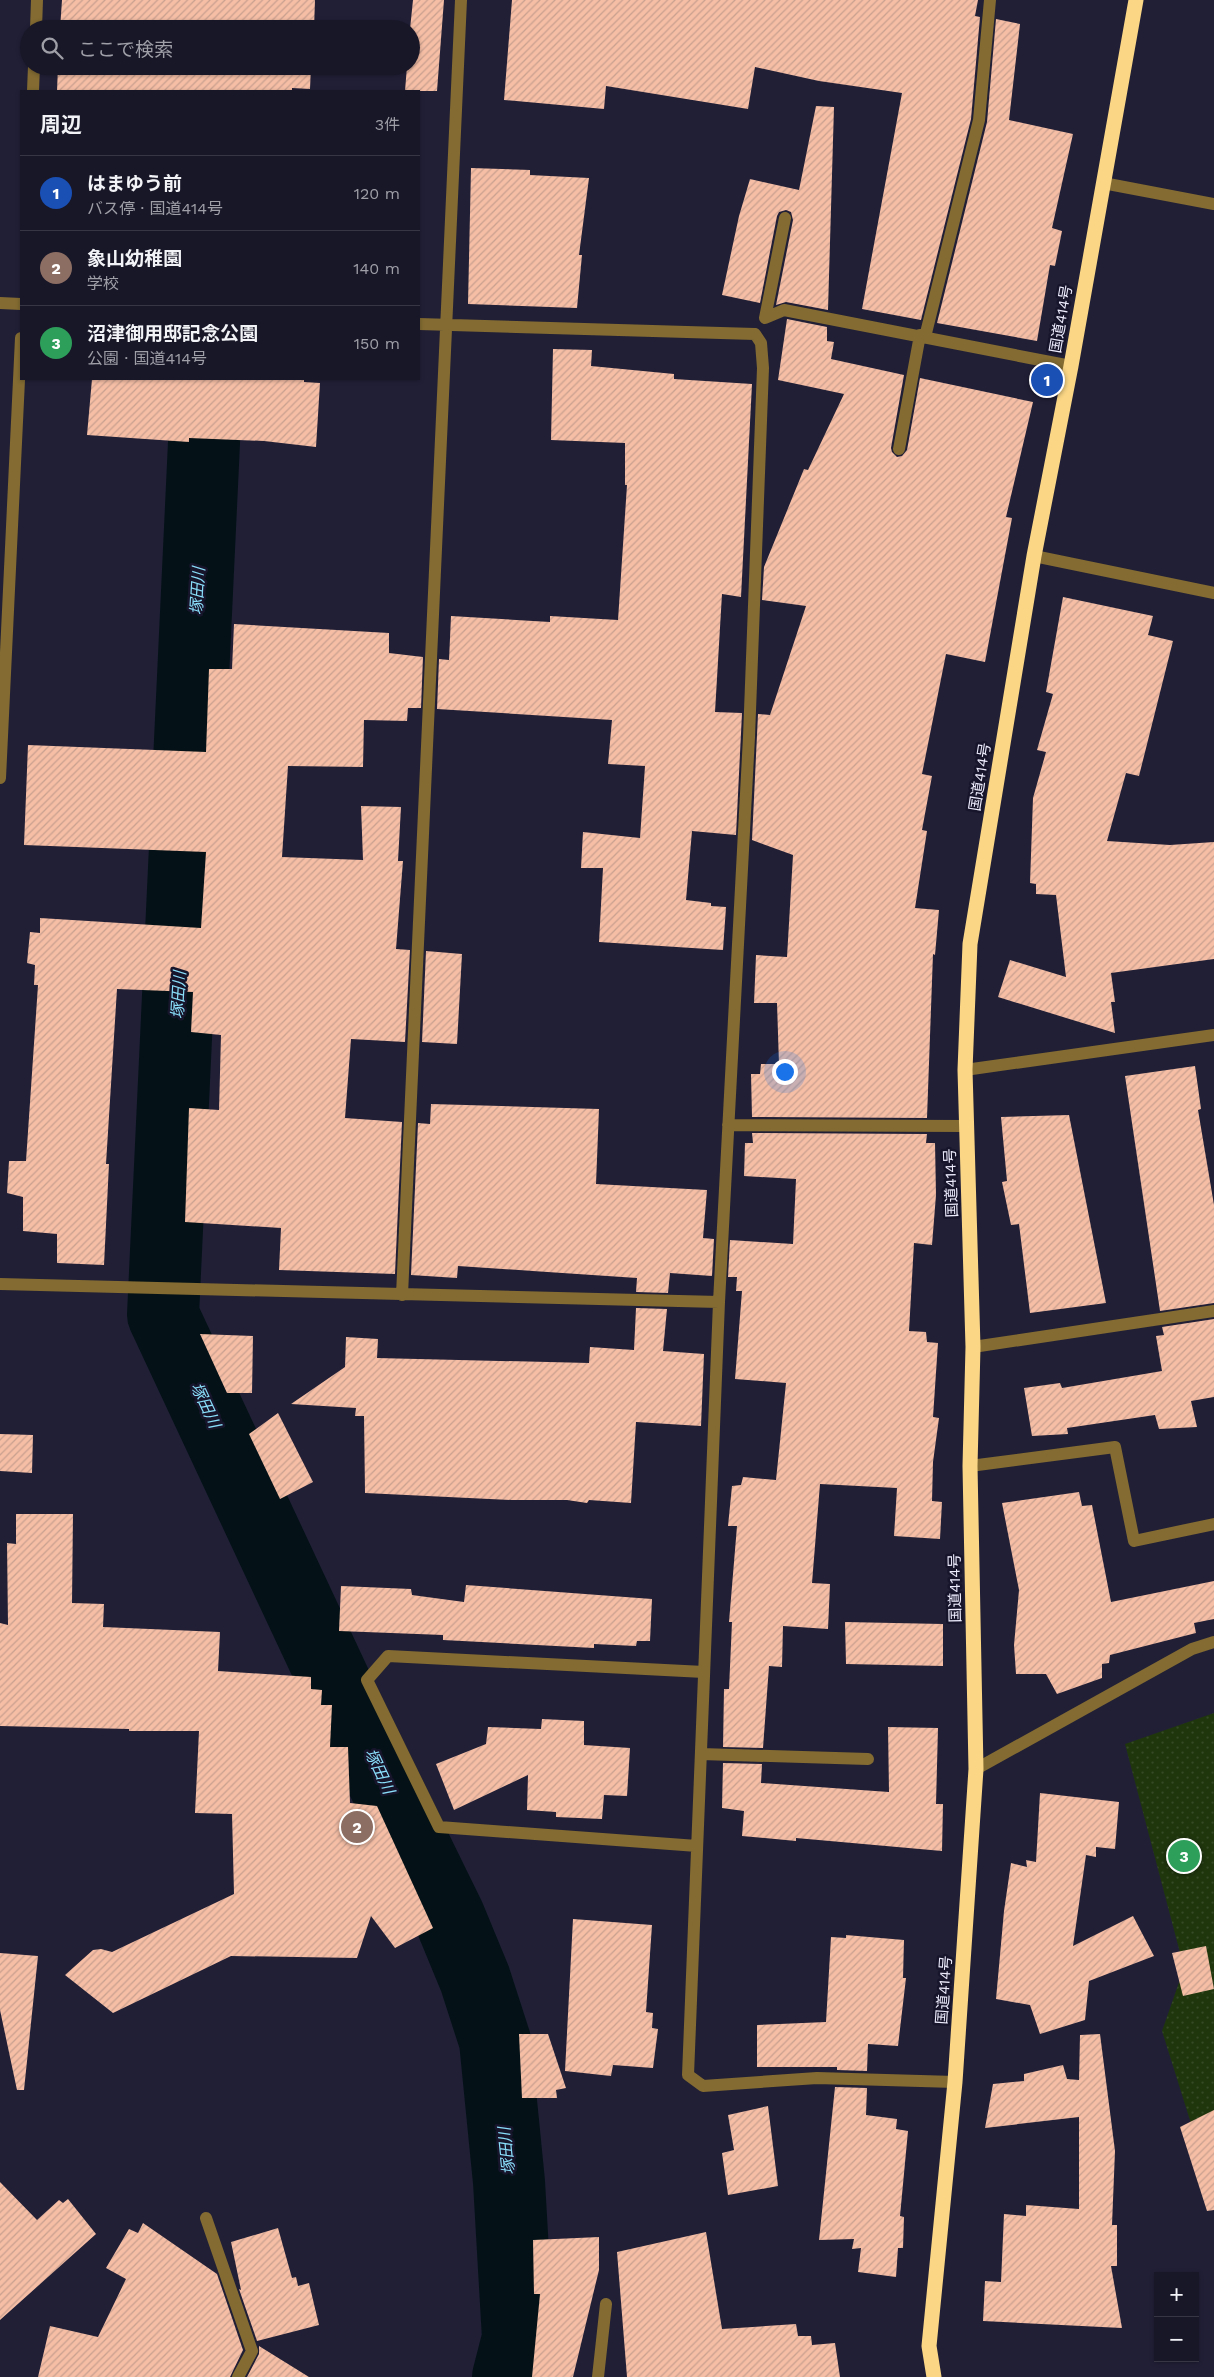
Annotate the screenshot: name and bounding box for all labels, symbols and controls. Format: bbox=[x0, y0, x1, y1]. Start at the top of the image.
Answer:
search box bbox=[20, 20, 420, 75]
icon: search bbox=[38, 34, 66, 62]
text: ここで検索 bbox=[78, 38, 173, 61]
text: 周辺 bbox=[40, 112, 82, 137]
text: 3件 bbox=[375, 115, 400, 134]
text: はまゆう前 bbox=[87, 172, 182, 195]
text: 1 bbox=[53, 184, 59, 203]
text: 120 m bbox=[354, 184, 400, 203]
text: バス停 · 国道414号 bbox=[87, 199, 223, 218]
text: 象山幼稚園 bbox=[87, 247, 182, 270]
text: 2 bbox=[51, 259, 61, 278]
text: 140 m bbox=[353, 259, 400, 278]
text: 学校 bbox=[87, 274, 119, 293]
street label: 国道414号 bbox=[1046, 283, 1076, 355]
text: 沼津御用邸記念公園 bbox=[87, 322, 258, 345]
text: 3 bbox=[51, 334, 61, 353]
text: 150 m bbox=[354, 334, 400, 353]
text: 公園 · 国道414号 bbox=[87, 349, 207, 368]
pin: 1 bbox=[1031, 361, 1063, 399]
water label: 塚田川 bbox=[187, 565, 208, 615]
street label: 国道414号 bbox=[966, 742, 994, 812]
water label: 塚田川 bbox=[168, 969, 189, 1019]
your location bbox=[772, 1059, 798, 1085]
street label: 国道414号 bbox=[941, 1148, 961, 1218]
water label: 塚田川 bbox=[187, 1379, 225, 1433]
street label: 国道414号 bbox=[945, 1553, 965, 1623]
water label: 塚田川 bbox=[361, 1745, 399, 1799]
pin: 2 bbox=[341, 1808, 373, 1846]
pin: 3 bbox=[1168, 1837, 1200, 1875]
street label: 国道414号 bbox=[933, 1955, 955, 2025]
water label: 塚田川 bbox=[494, 2124, 518, 2176]
map controls bbox=[1154, 2272, 1199, 2362]
button: + bbox=[1154, 2272, 1199, 2317]
button: − bbox=[1154, 2317, 1199, 2362]

